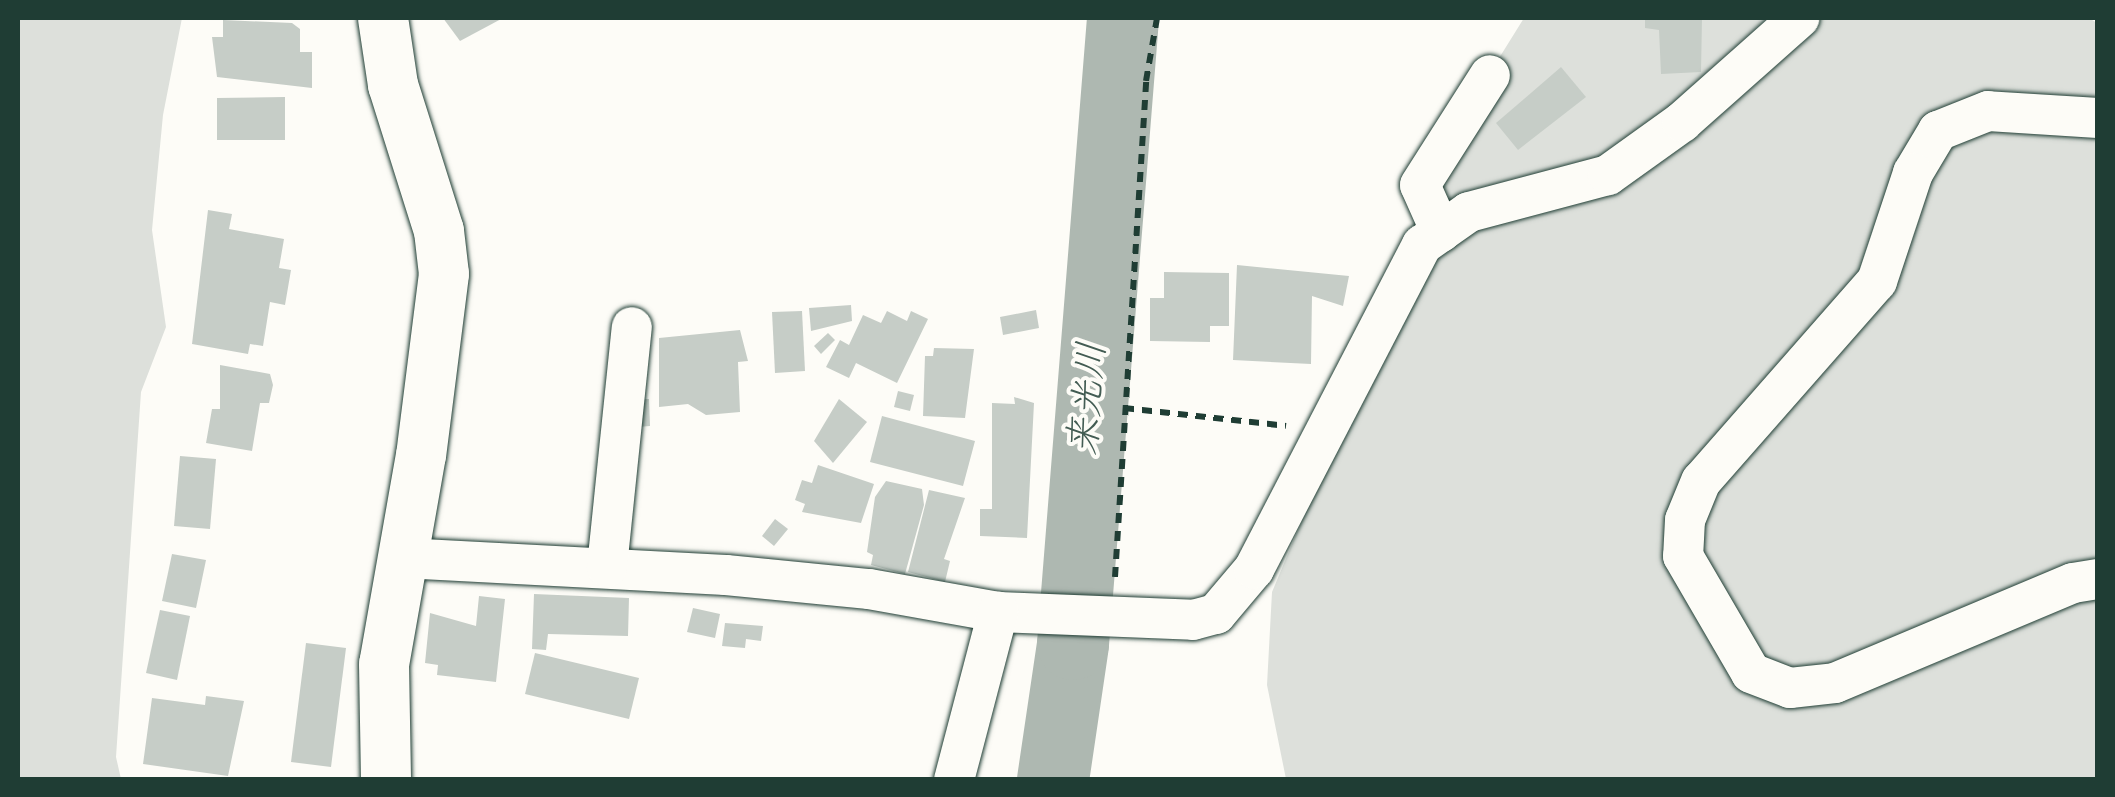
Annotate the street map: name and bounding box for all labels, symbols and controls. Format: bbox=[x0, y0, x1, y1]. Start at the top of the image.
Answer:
water label: 来光川 bbox=[1065, 340, 1121, 458]

